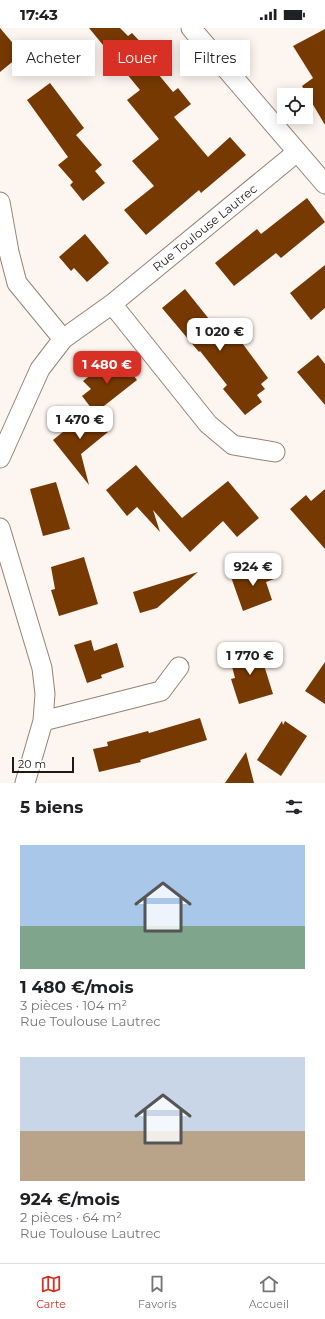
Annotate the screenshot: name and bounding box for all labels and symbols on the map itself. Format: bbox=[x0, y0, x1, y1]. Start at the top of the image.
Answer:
street label: Rue Toulouse Lautrec bbox=[150, 181, 260, 274]
pin: 1 020 € bbox=[183, 318, 257, 352]
pin: 1 480 € bbox=[70, 351, 144, 385]
pin: 1 470 € bbox=[43, 406, 117, 440]
pin: 924 € bbox=[225, 553, 281, 587]
pin: 1 770 € bbox=[213, 642, 287, 676]
scale bar bbox=[12, 755, 74, 774]

